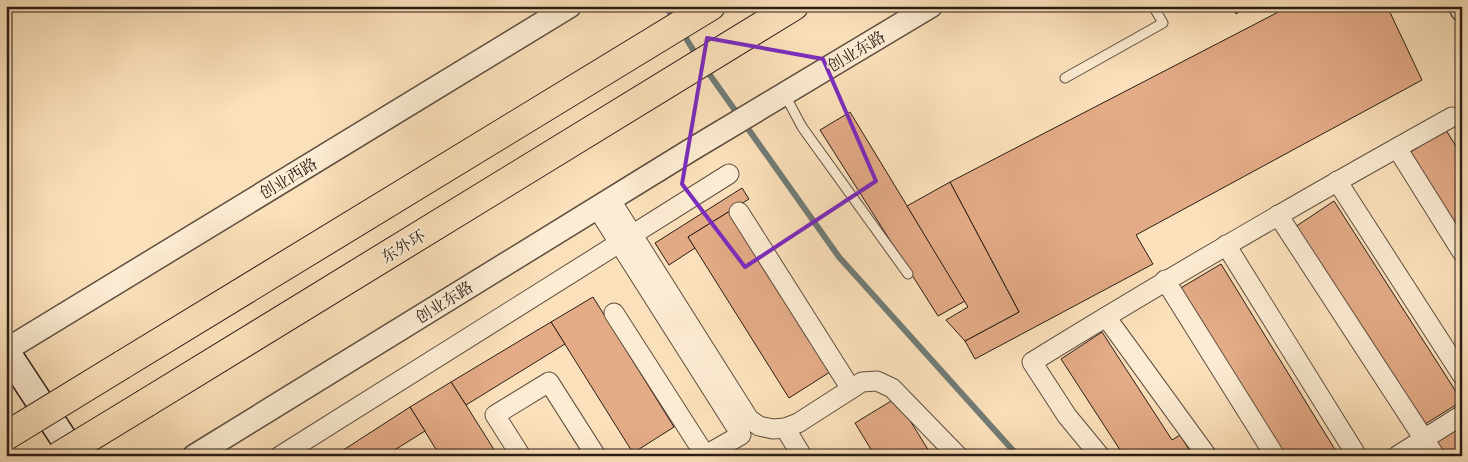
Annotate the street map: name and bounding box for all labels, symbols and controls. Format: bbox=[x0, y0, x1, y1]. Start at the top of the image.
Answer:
street label: 创业东路 bbox=[824, 27, 889, 77]
street label: 创业西路 bbox=[256, 154, 321, 204]
street label: 东外环 bbox=[378, 226, 429, 268]
street label: 创业东路 bbox=[412, 277, 477, 328]

